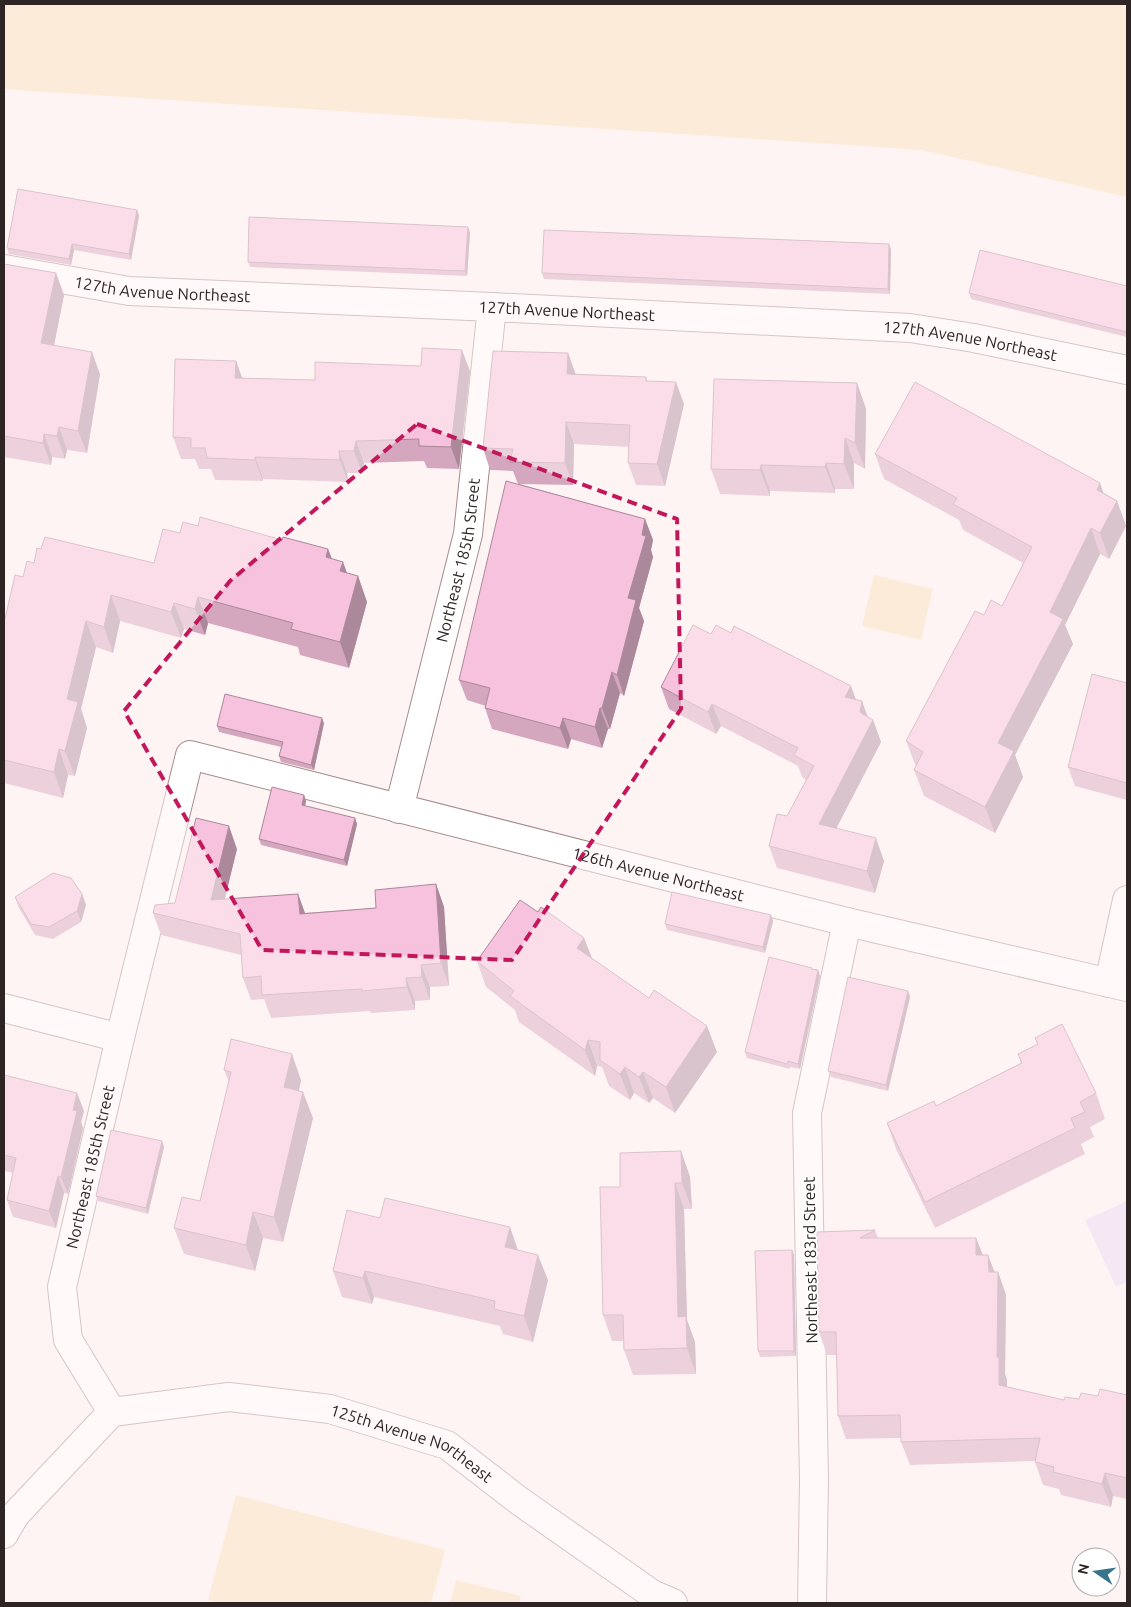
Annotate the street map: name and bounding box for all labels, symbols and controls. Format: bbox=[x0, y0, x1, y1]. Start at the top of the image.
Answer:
street label: 127th Avenue Northeast bbox=[73, 273, 251, 305]
street label: 127th Avenue Northeast bbox=[478, 297, 656, 324]
street label: 127th Avenue Northeast bbox=[883, 318, 1059, 364]
street label: Northeast 185th Street bbox=[432, 477, 483, 644]
street label: 126th Avenue Northeast bbox=[570, 844, 747, 905]
street label: Northeast 185th Street bbox=[62, 1083, 118, 1250]
street label: Northeast 183rd Street bbox=[800, 1176, 820, 1344]
street label: 125th Avenue Northeast bbox=[328, 1401, 497, 1486]
north arrow bbox=[1071, 1547, 1121, 1597]
text: N bbox=[1074, 1562, 1092, 1576]

